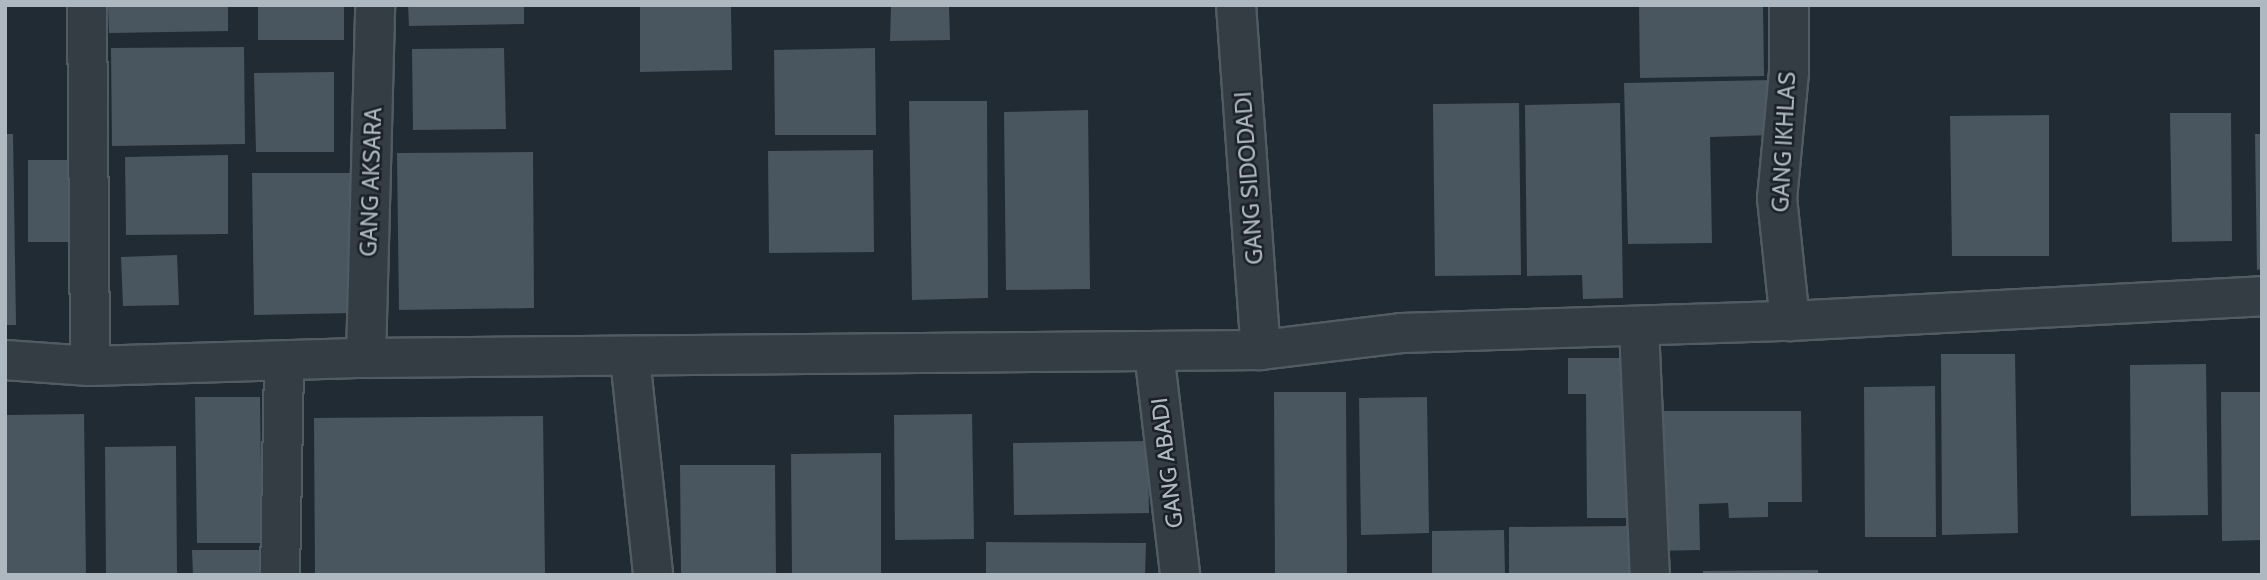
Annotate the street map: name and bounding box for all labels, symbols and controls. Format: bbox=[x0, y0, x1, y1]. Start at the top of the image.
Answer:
street label: GANG IKHLAS bbox=[1767, 71, 1801, 213]
street label: GANG SIDODADI bbox=[1229, 91, 1269, 265]
street label: GANG AKSARA bbox=[355, 107, 387, 257]
street label: GANG ABADI bbox=[1145, 396, 1189, 530]

